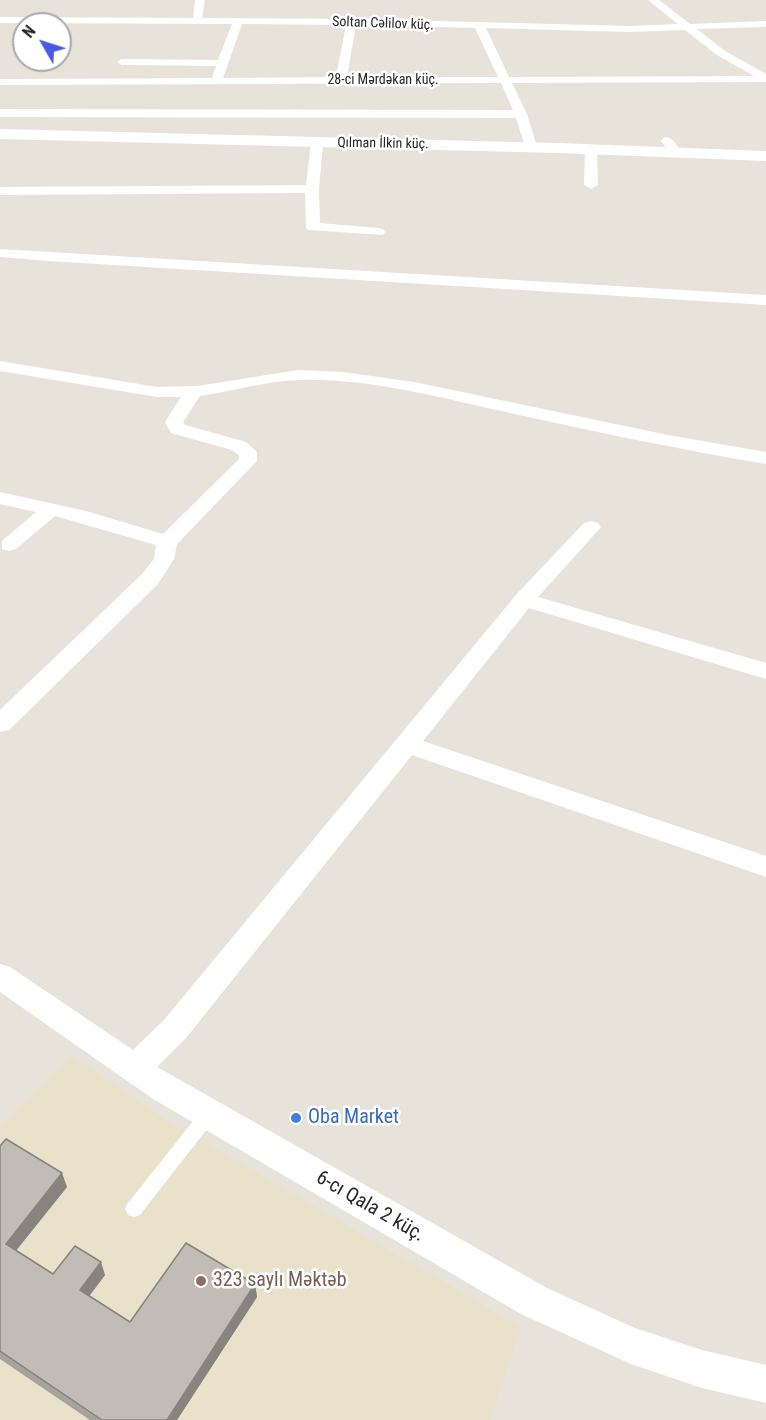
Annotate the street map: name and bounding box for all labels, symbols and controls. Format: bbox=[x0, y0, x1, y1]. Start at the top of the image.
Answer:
north arrow bbox=[12, 12, 72, 72]
street label: Soltan Cəlilov küç. bbox=[332, 14, 434, 34]
text: N bbox=[19, 22, 40, 41]
street label: 28-ci Mərdəkan küç. bbox=[327, 72, 439, 88]
street label: Qılman İlkin küç. bbox=[337, 135, 429, 153]
place label: Oba Market bbox=[308, 1106, 399, 1130]
marker: Oba Market bbox=[289, 1111, 303, 1125]
street label: 6-cı Qala 2 küç. bbox=[311, 1166, 429, 1248]
place label: 323 saylı Məktəb bbox=[213, 1269, 347, 1293]
marker: 323 saylı Məktəb bbox=[194, 1274, 208, 1288]

